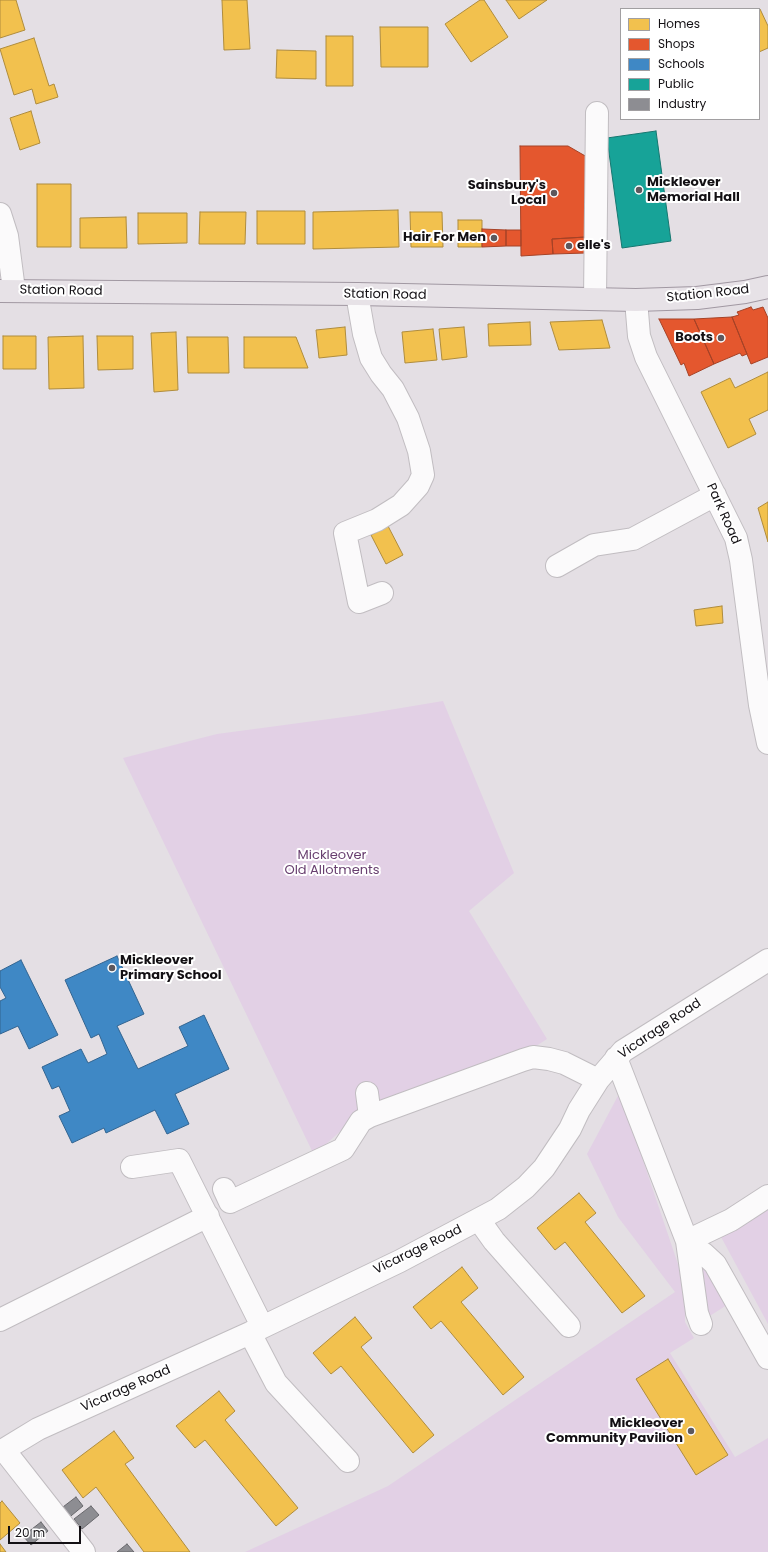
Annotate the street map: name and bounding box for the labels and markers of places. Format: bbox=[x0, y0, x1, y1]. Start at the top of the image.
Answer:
place label: Mickleover Memorial Hall bbox=[647, 175, 740, 206]
place label: Sainsbury's Local bbox=[468, 178, 546, 209]
marker: Mickleover Memorial Hall bbox=[634, 185, 644, 195]
marker: Sainsbury's Local bbox=[549, 188, 559, 198]
place label: Hair For Men bbox=[403, 230, 486, 246]
marker: Hair For Men bbox=[489, 233, 499, 243]
place label: elle's bbox=[577, 238, 611, 254]
marker: elle's bbox=[564, 241, 574, 251]
place label: Boots bbox=[675, 330, 713, 346]
marker: Boots bbox=[716, 333, 726, 343]
place label: Mickleover Primary School bbox=[120, 953, 222, 984]
marker: Mickleover Primary School bbox=[107, 963, 117, 973]
place label: Mickleover Community Pavilion bbox=[546, 1416, 683, 1447]
marker: Mickleover Community Pavilion bbox=[686, 1426, 696, 1436]

